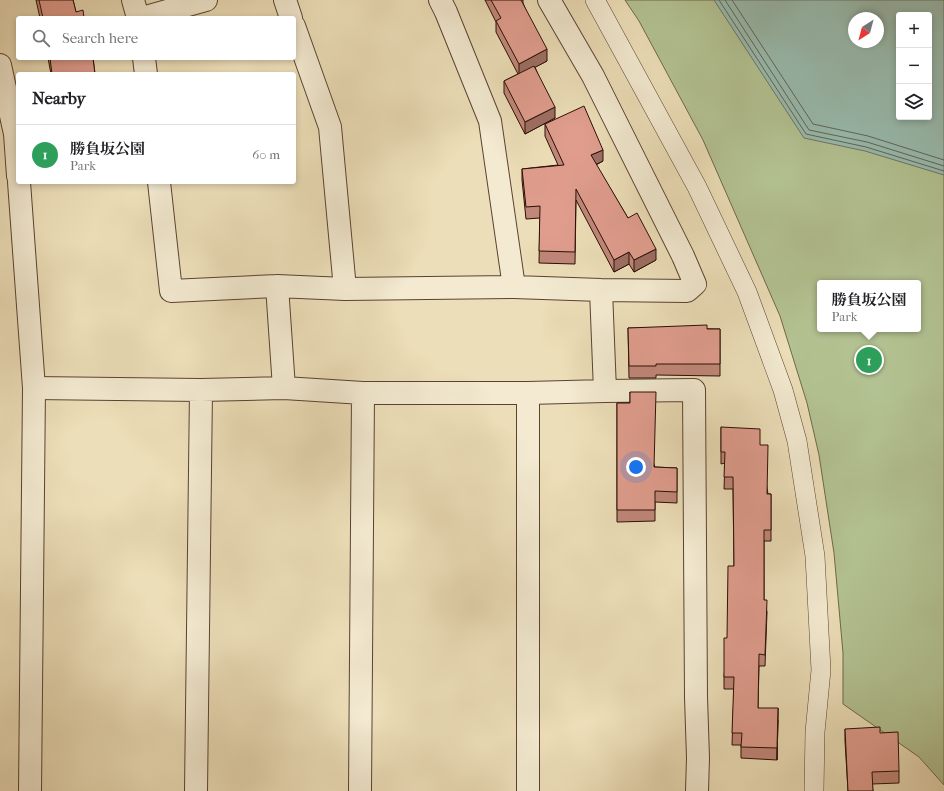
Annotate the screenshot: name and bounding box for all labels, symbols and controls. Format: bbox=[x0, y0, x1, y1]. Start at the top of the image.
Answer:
north arrow bbox=[848, 12, 884, 48]
map controls bbox=[896, 12, 932, 120]
button: + bbox=[896, 12, 932, 48]
search box bbox=[16, 16, 296, 60]
icon: search bbox=[30, 27, 52, 49]
text: Search here bbox=[62, 29, 138, 47]
button: − bbox=[896, 48, 932, 84]
button: layers bbox=[896, 84, 932, 120]
text: Nearby bbox=[32, 88, 86, 108]
text: 勝負坂公園 bbox=[70, 140, 145, 158]
text: 1 bbox=[43, 147, 47, 162]
text: 60 m bbox=[252, 147, 280, 162]
text: Park bbox=[70, 158, 96, 173]
popup bbox=[817, 280, 921, 332]
text: 勝負坂公園 bbox=[831, 291, 907, 309]
text: Park bbox=[831, 309, 857, 324]
pin: 1 bbox=[856, 345, 882, 375]
your location bbox=[626, 457, 646, 477]

